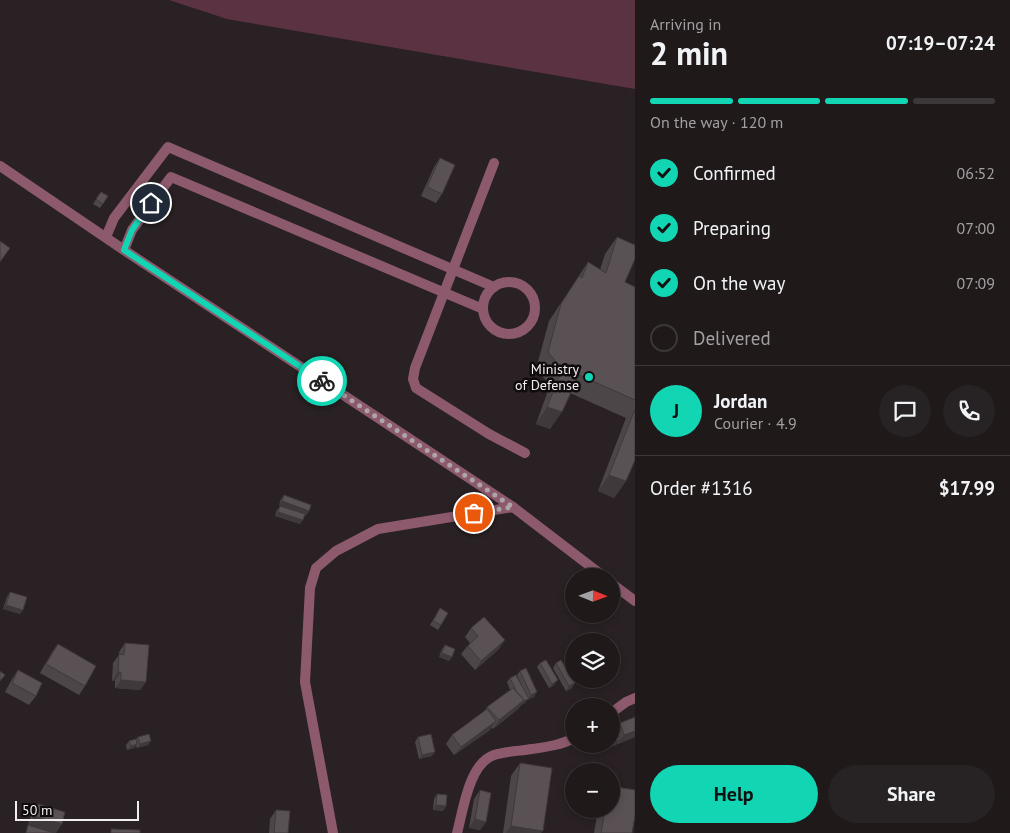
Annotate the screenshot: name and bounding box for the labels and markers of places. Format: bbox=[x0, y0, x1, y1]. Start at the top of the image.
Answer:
pin bbox=[130, 182, 172, 224]
place label: Ministry of Defense bbox=[515, 360, 579, 394]
marker: Ministry of Defense bbox=[583, 371, 595, 383]
pin bbox=[453, 492, 495, 534]

